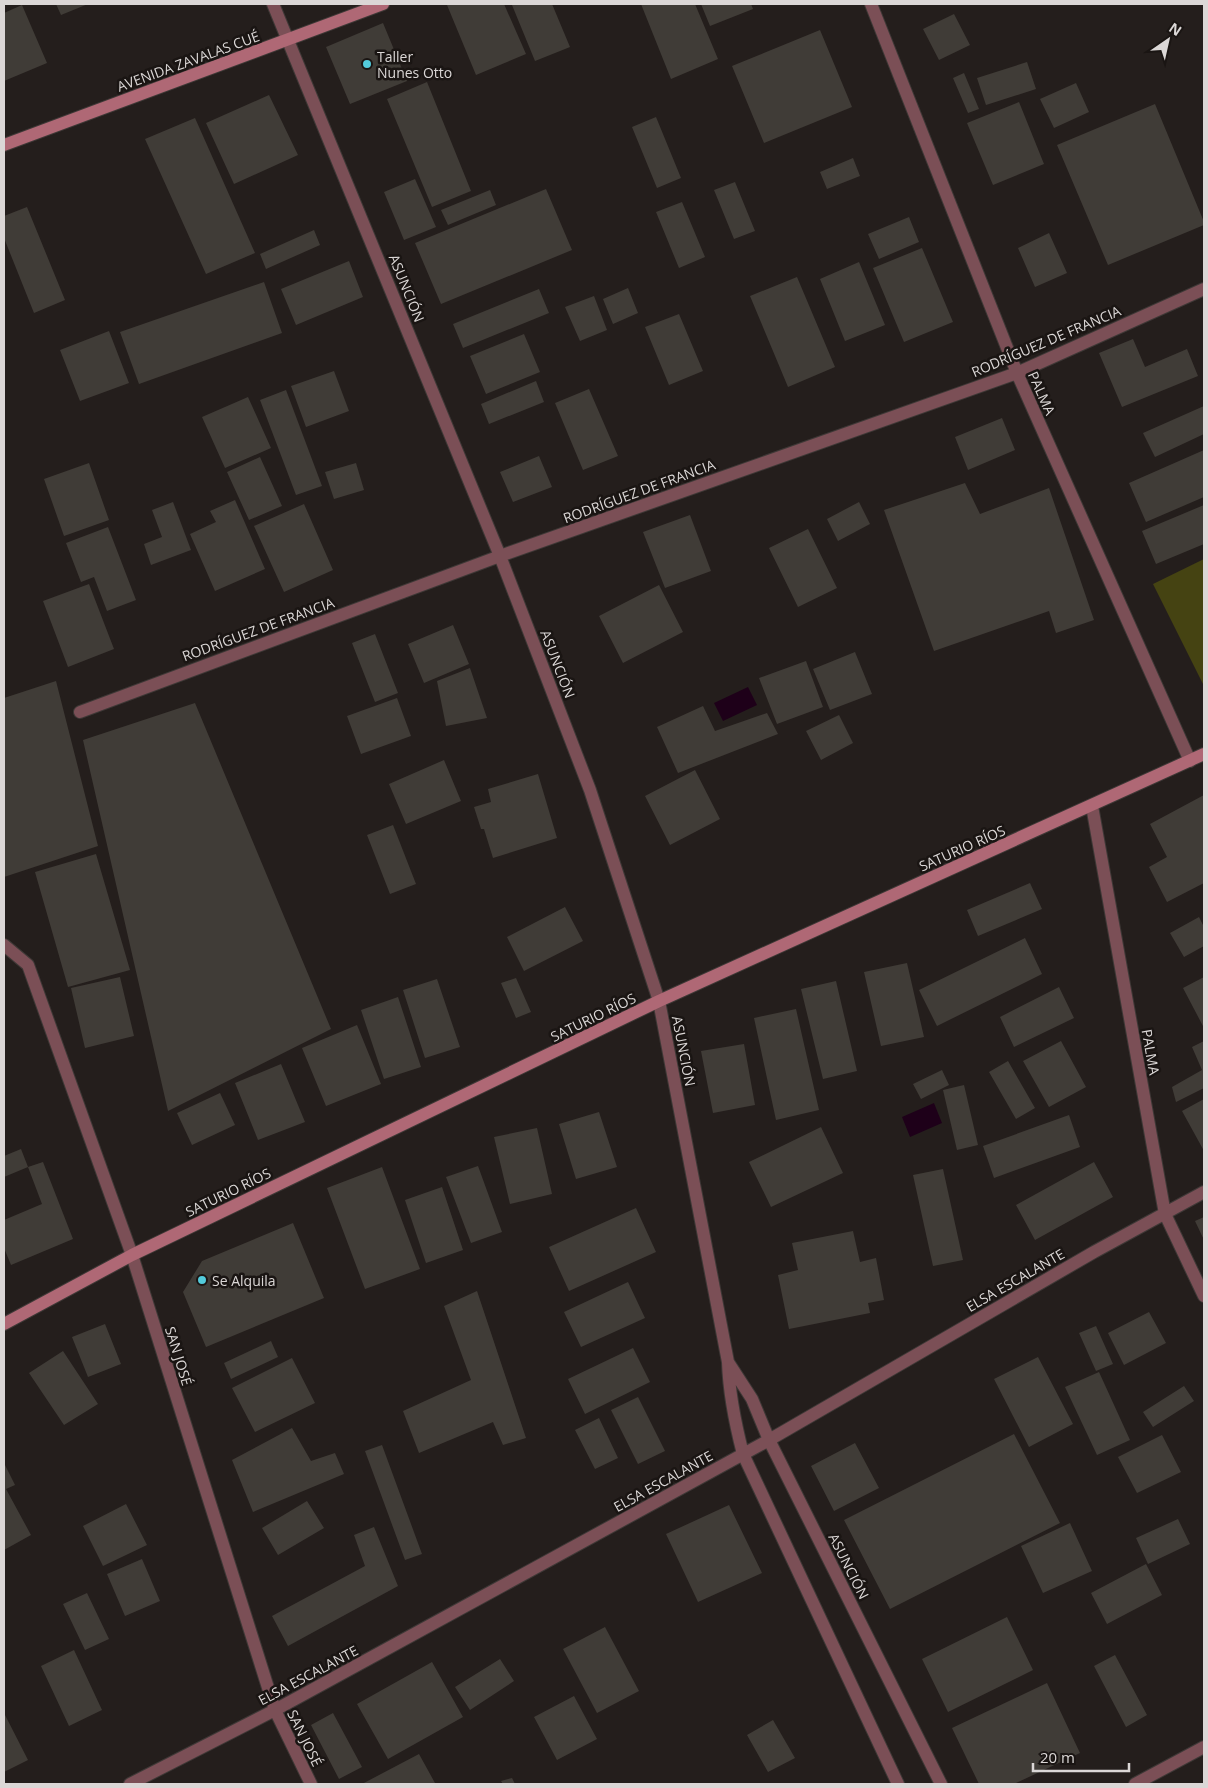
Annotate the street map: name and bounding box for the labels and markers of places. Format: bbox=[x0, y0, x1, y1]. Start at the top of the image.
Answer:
place label: Taller Nunes Otto bbox=[377, 47, 452, 82]
marker: Taller Nunes Otto bbox=[361, 58, 373, 70]
place label: Se Alquila bbox=[212, 1271, 276, 1290]
marker: Se Alquila bbox=[196, 1274, 208, 1286]

